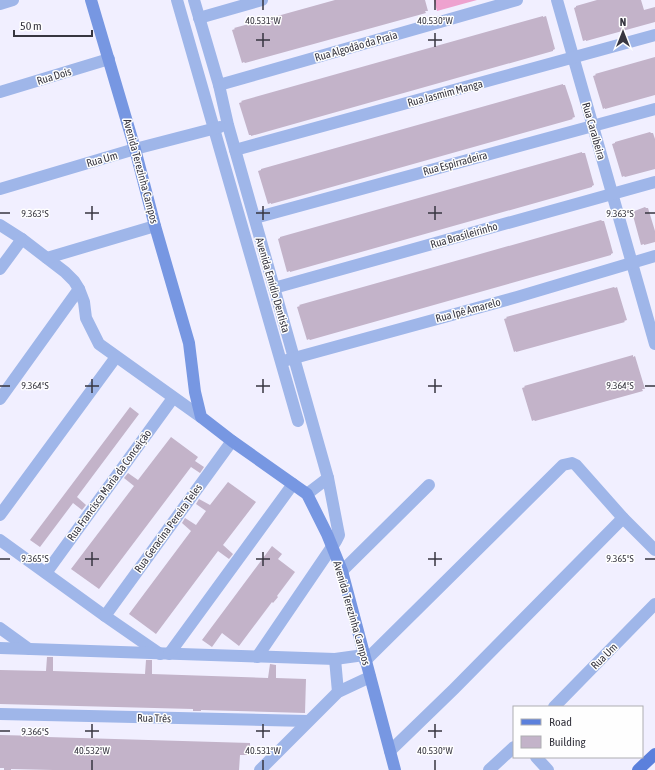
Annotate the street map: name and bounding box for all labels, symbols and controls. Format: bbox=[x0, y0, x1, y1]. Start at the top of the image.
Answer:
scale bar bbox=[14, 12, 92, 38]
north arrow bbox=[603, 12, 643, 52]
text: 40.531°W bbox=[245, 15, 281, 26]
text: 40.530°W bbox=[417, 15, 453, 26]
text: N bbox=[620, 16, 626, 28]
text: 50 m bbox=[20, 19, 42, 33]
street label: Rua Algodão da Praia bbox=[313, 28, 399, 64]
street label: Rua Dois bbox=[35, 65, 73, 87]
street label: Rua Jasmim Manga bbox=[406, 77, 484, 109]
street label: Rua Caraibeira bbox=[580, 101, 608, 161]
street label: Avenida Terezinha Campos bbox=[121, 117, 161, 225]
street label: Rua Um bbox=[85, 149, 119, 169]
street label: Rua Espirradeira bbox=[422, 149, 488, 177]
text: 9.363°S bbox=[21, 208, 49, 219]
text: 9.363°S bbox=[606, 208, 634, 219]
street label: Rua Brasileirinho bbox=[429, 220, 499, 250]
street label: Avenida Emidio Dentista bbox=[254, 236, 292, 334]
street label: Rua Ipê Amarelo bbox=[434, 296, 502, 324]
text: 9.364°S bbox=[21, 380, 49, 391]
text: 9.364°S bbox=[606, 380, 634, 391]
street label: Rua Francisca Maria da Conceição bbox=[65, 427, 153, 543]
street label: Rua Geracina Pereira Teles bbox=[132, 481, 204, 575]
text: 9.365°S bbox=[21, 553, 49, 564]
text: 9.365°S bbox=[606, 553, 634, 564]
street label: Avenida Terezinha Campos bbox=[331, 559, 373, 667]
street label: Rua Um bbox=[588, 640, 620, 672]
legend bbox=[513, 706, 643, 758]
street label: Rua Três bbox=[137, 712, 171, 724]
text: Road bbox=[549, 715, 572, 729]
text: 9.366°S bbox=[21, 726, 49, 737]
text: Building bbox=[549, 735, 587, 749]
text: 40.532°W bbox=[74, 745, 110, 756]
text: 40.531°W bbox=[245, 745, 281, 756]
text: 40.530°W bbox=[417, 745, 453, 756]

